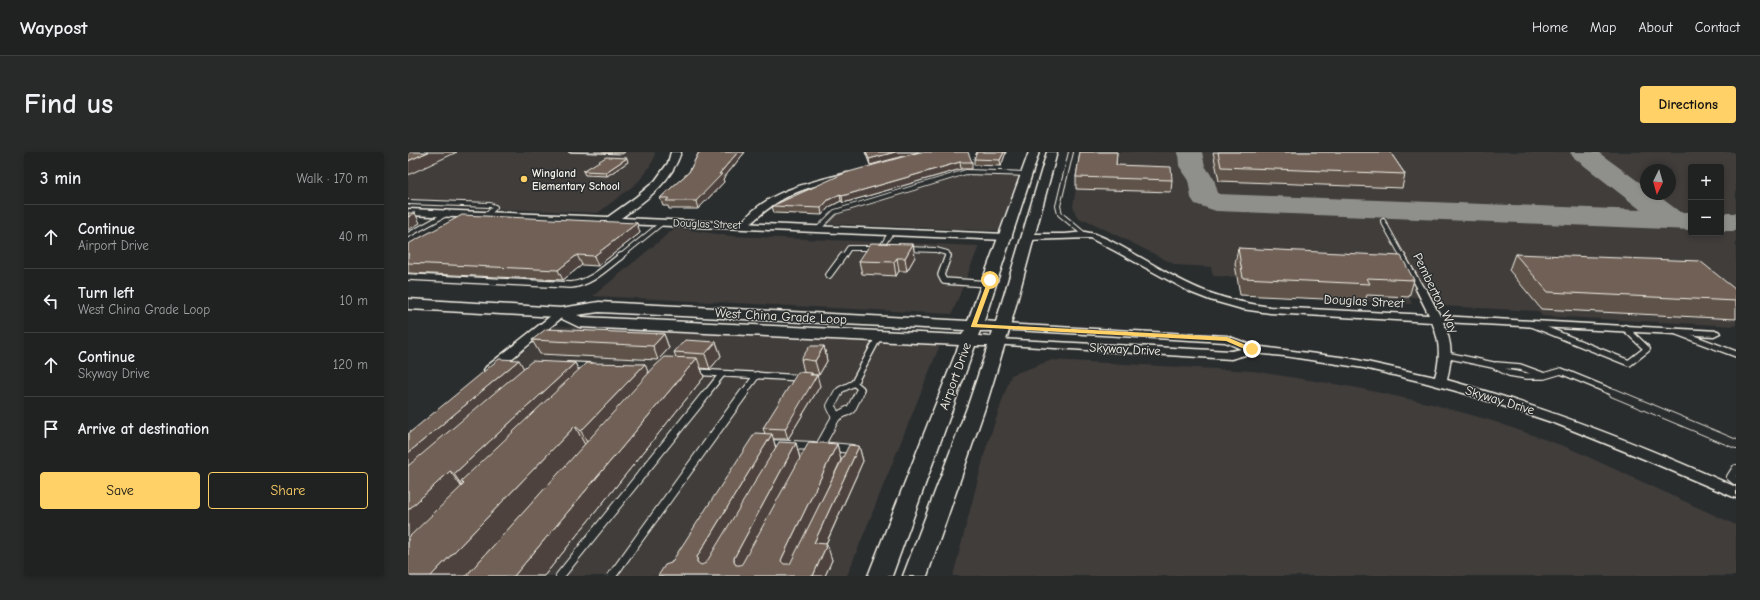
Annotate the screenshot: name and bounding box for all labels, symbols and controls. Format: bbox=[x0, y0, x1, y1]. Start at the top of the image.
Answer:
text: Waypost bbox=[20, 17, 88, 39]
text: Home bbox=[1532, 19, 1568, 36]
text: Map bbox=[1590, 19, 1616, 36]
text: About bbox=[1638, 19, 1673, 36]
text: Contact bbox=[1695, 19, 1740, 36]
button: Directions bbox=[1640, 86, 1736, 123]
text: Find us bbox=[24, 88, 113, 120]
north arrow bbox=[1640, 164, 1676, 200]
map controls bbox=[1688, 164, 1724, 236]
button: + bbox=[1688, 164, 1724, 200]
place label: Wingland Elementary School bbox=[532, 167, 620, 193]
text: 3 min bbox=[40, 169, 81, 188]
text: Walk · 170 m bbox=[296, 171, 368, 186]
marker: Wingland Elementary School bbox=[519, 174, 529, 184]
button: − bbox=[1688, 200, 1724, 236]
street label: Douglas Street bbox=[673, 216, 742, 232]
text: Continue bbox=[78, 220, 135, 238]
icon: ahead bbox=[40, 226, 62, 248]
text: 40 m bbox=[339, 229, 368, 244]
text: Airport Drive bbox=[78, 238, 149, 253]
street label: Pemberton Way bbox=[1410, 250, 1462, 336]
route start bbox=[981, 271, 999, 289]
text: Turn left bbox=[78, 284, 134, 302]
icon: left bbox=[40, 290, 62, 312]
street label: Douglas Street bbox=[1323, 291, 1406, 311]
text: 10 m bbox=[340, 293, 368, 308]
text: West China Grade Loop bbox=[78, 302, 210, 317]
street label: West China Grade Loop bbox=[715, 305, 847, 327]
street label: Airport Drive bbox=[936, 340, 974, 412]
street label: Skyway Drive bbox=[1089, 340, 1162, 358]
route end bbox=[1243, 340, 1261, 358]
text: Continue bbox=[78, 348, 135, 366]
icon: ahead bbox=[40, 354, 62, 376]
text: 120 m bbox=[333, 357, 368, 372]
text: Skyway Drive bbox=[78, 366, 150, 381]
street label: Skyway Drive bbox=[1464, 382, 1537, 418]
icon: arrive bbox=[40, 418, 62, 440]
text: Arrive at destination bbox=[78, 420, 209, 438]
button: Save bbox=[40, 472, 200, 509]
button: Share bbox=[208, 472, 368, 509]

